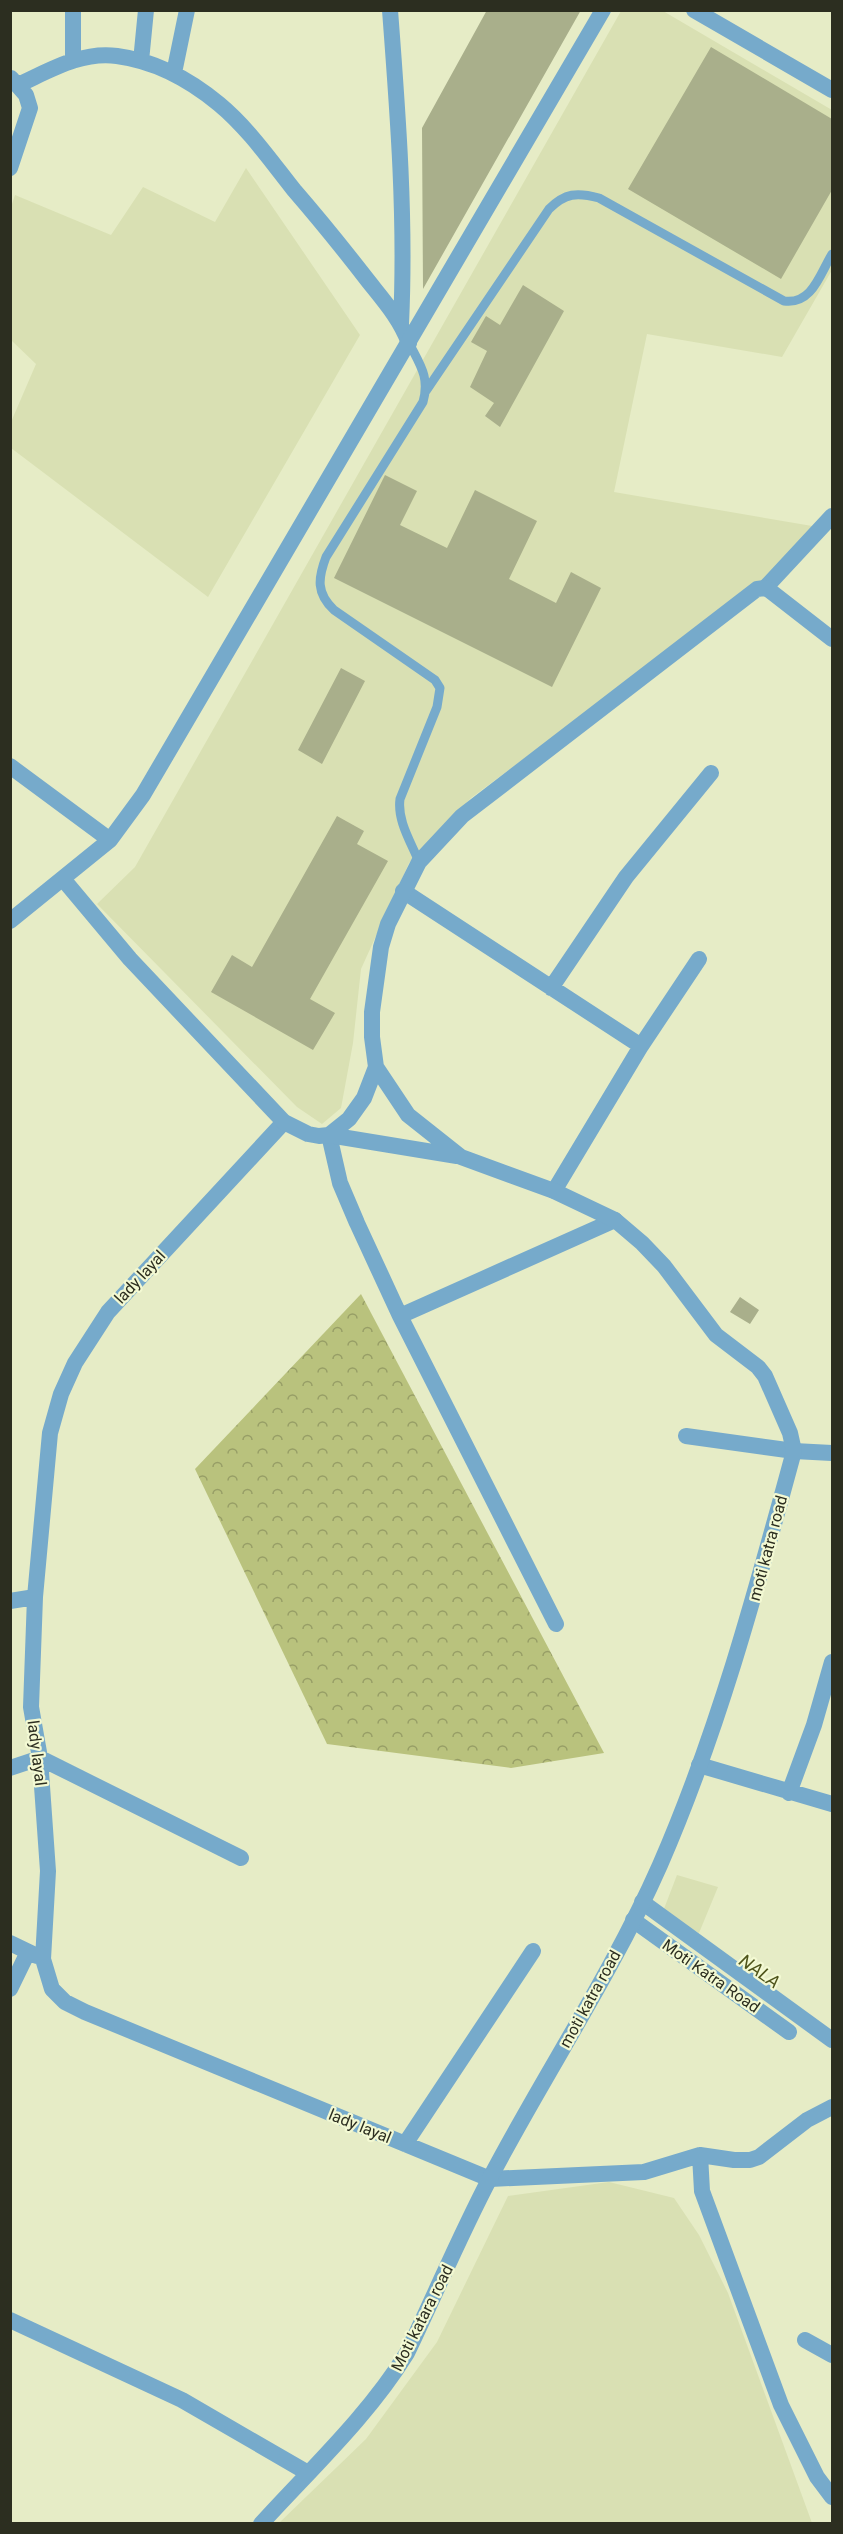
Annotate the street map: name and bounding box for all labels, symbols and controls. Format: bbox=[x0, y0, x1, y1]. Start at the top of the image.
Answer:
street label: lady layal bbox=[111, 1247, 169, 1307]
street label: moti katra road bbox=[745, 1493, 791, 1603]
street label: lady layal bbox=[24, 1719, 50, 1787]
street label: Moti Katra Road bbox=[659, 1935, 763, 2017]
street label: moti katra road bbox=[555, 1947, 625, 2051]
water label: NALA bbox=[736, 1950, 784, 1992]
street label: lady layal bbox=[326, 2105, 394, 2147]
street label: Moti katara road bbox=[387, 2262, 457, 2374]

